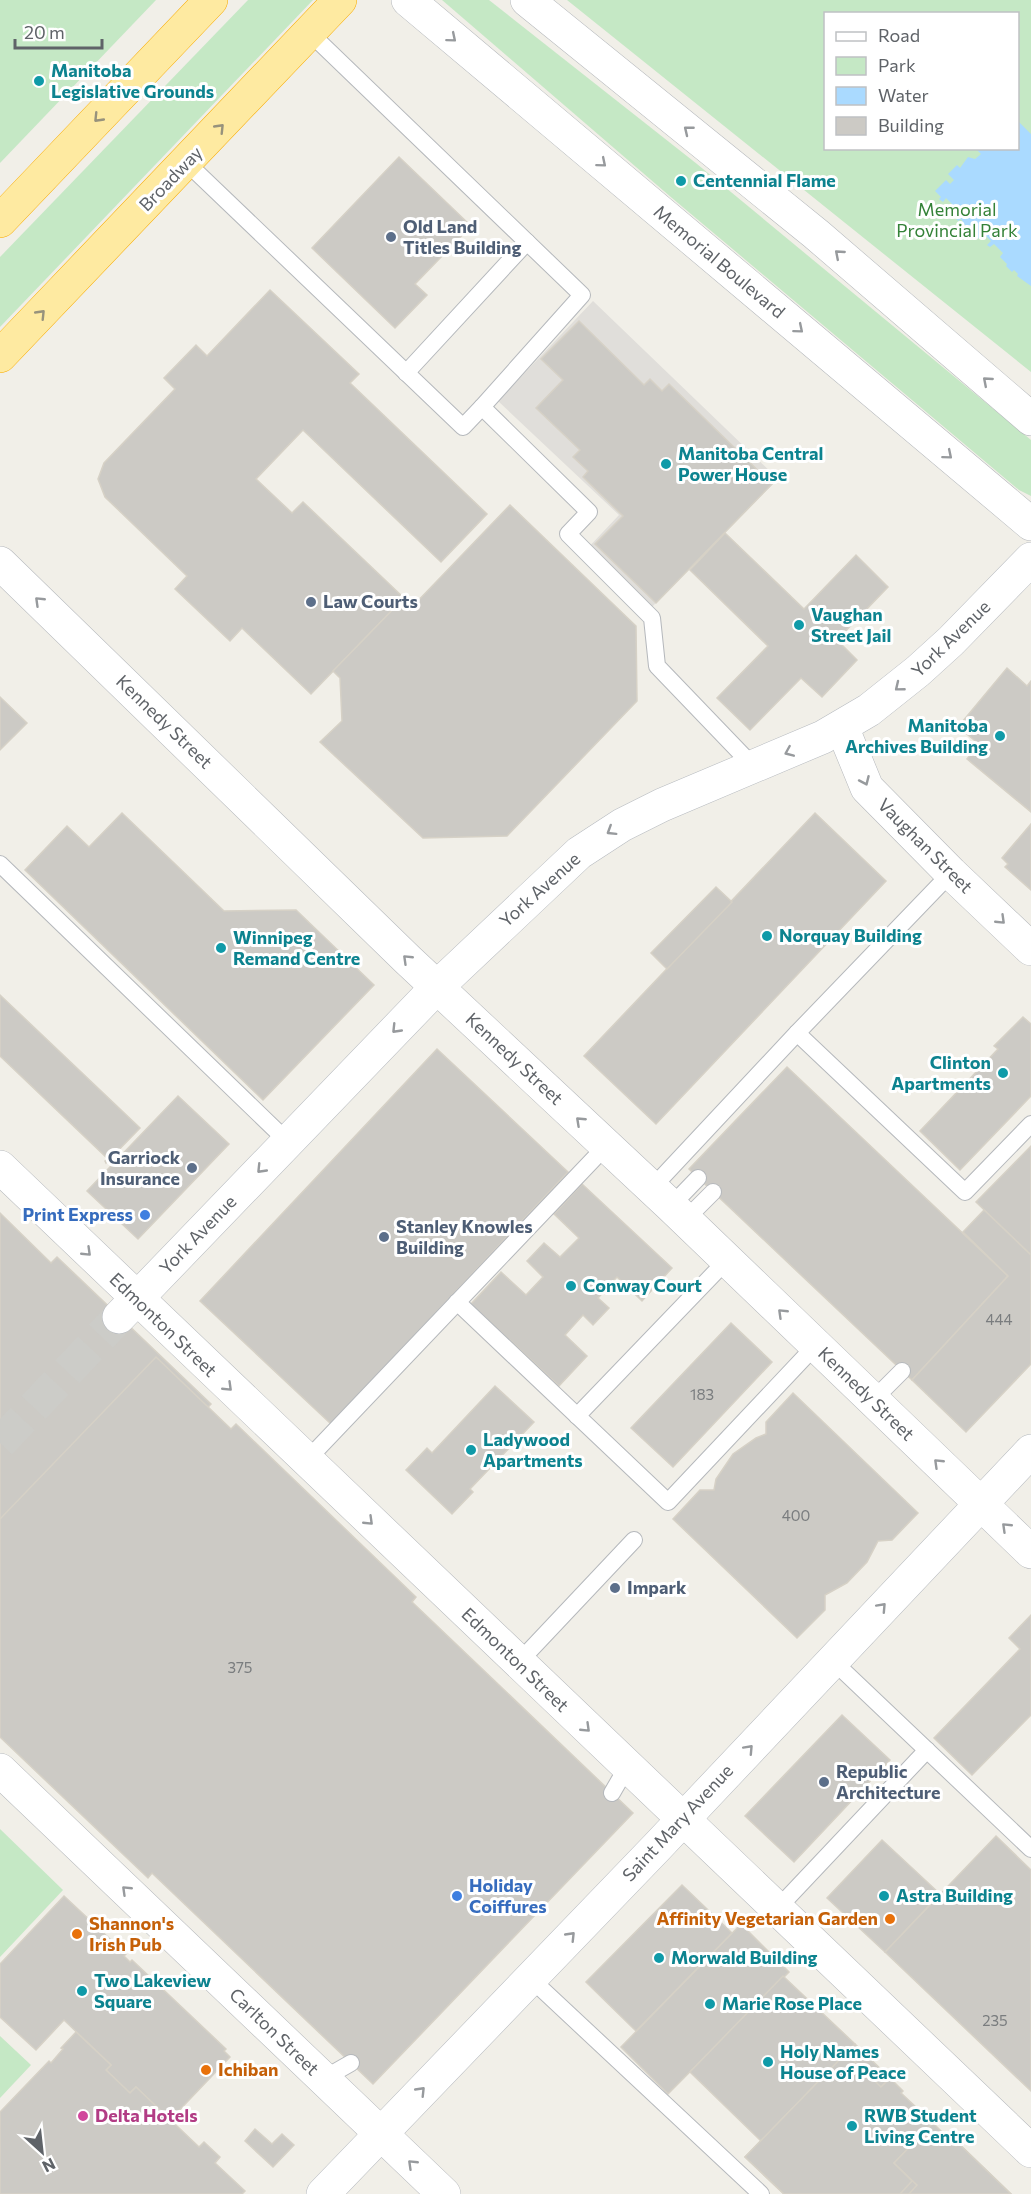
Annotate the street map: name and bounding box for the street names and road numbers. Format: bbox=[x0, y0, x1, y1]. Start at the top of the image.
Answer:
street label: Broadway bbox=[134, 141, 207, 215]
street label: Memorial Boulevard bbox=[650, 200, 790, 322]
street label: York Avenue bbox=[906, 595, 994, 681]
street label: Kennedy Street bbox=[112, 670, 217, 773]
street label: Vaughan Street bbox=[874, 793, 978, 897]
street label: York Avenue bbox=[494, 847, 584, 931]
street label: Kennedy Street bbox=[461, 1008, 568, 1109]
street label: York Avenue bbox=[154, 1190, 240, 1278]
street label: Edmonton Street bbox=[106, 1268, 222, 1381]
street label: Kennedy Street bbox=[814, 1342, 919, 1445]
street label: Edmonton Street bbox=[458, 1603, 574, 1716]
street label: Saint Mary Avenue bbox=[617, 1759, 737, 1885]
street label: Carlton Street bbox=[225, 1983, 324, 2080]

